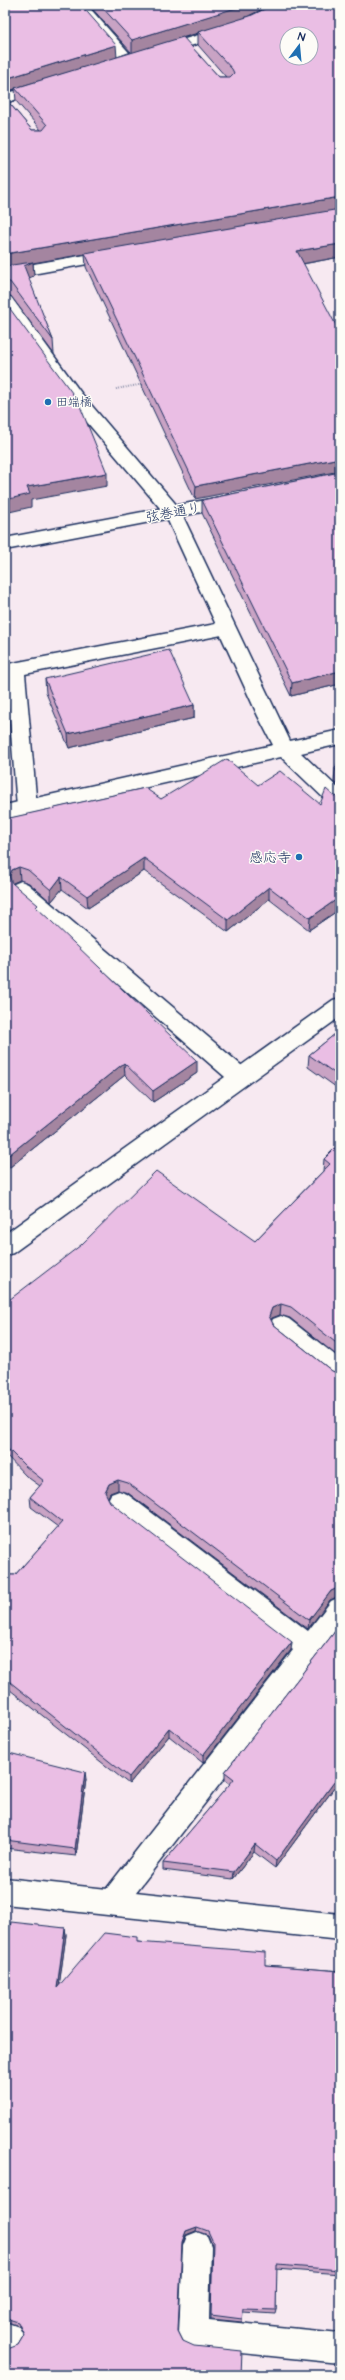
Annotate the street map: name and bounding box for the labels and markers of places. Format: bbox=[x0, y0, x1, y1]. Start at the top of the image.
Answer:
place label: 田端橋 bbox=[56, 394, 92, 411]
marker: 田端橋 bbox=[43, 397, 53, 407]
place label: 感応寺 bbox=[249, 848, 291, 868]
marker: 感応寺 bbox=[294, 852, 304, 862]

